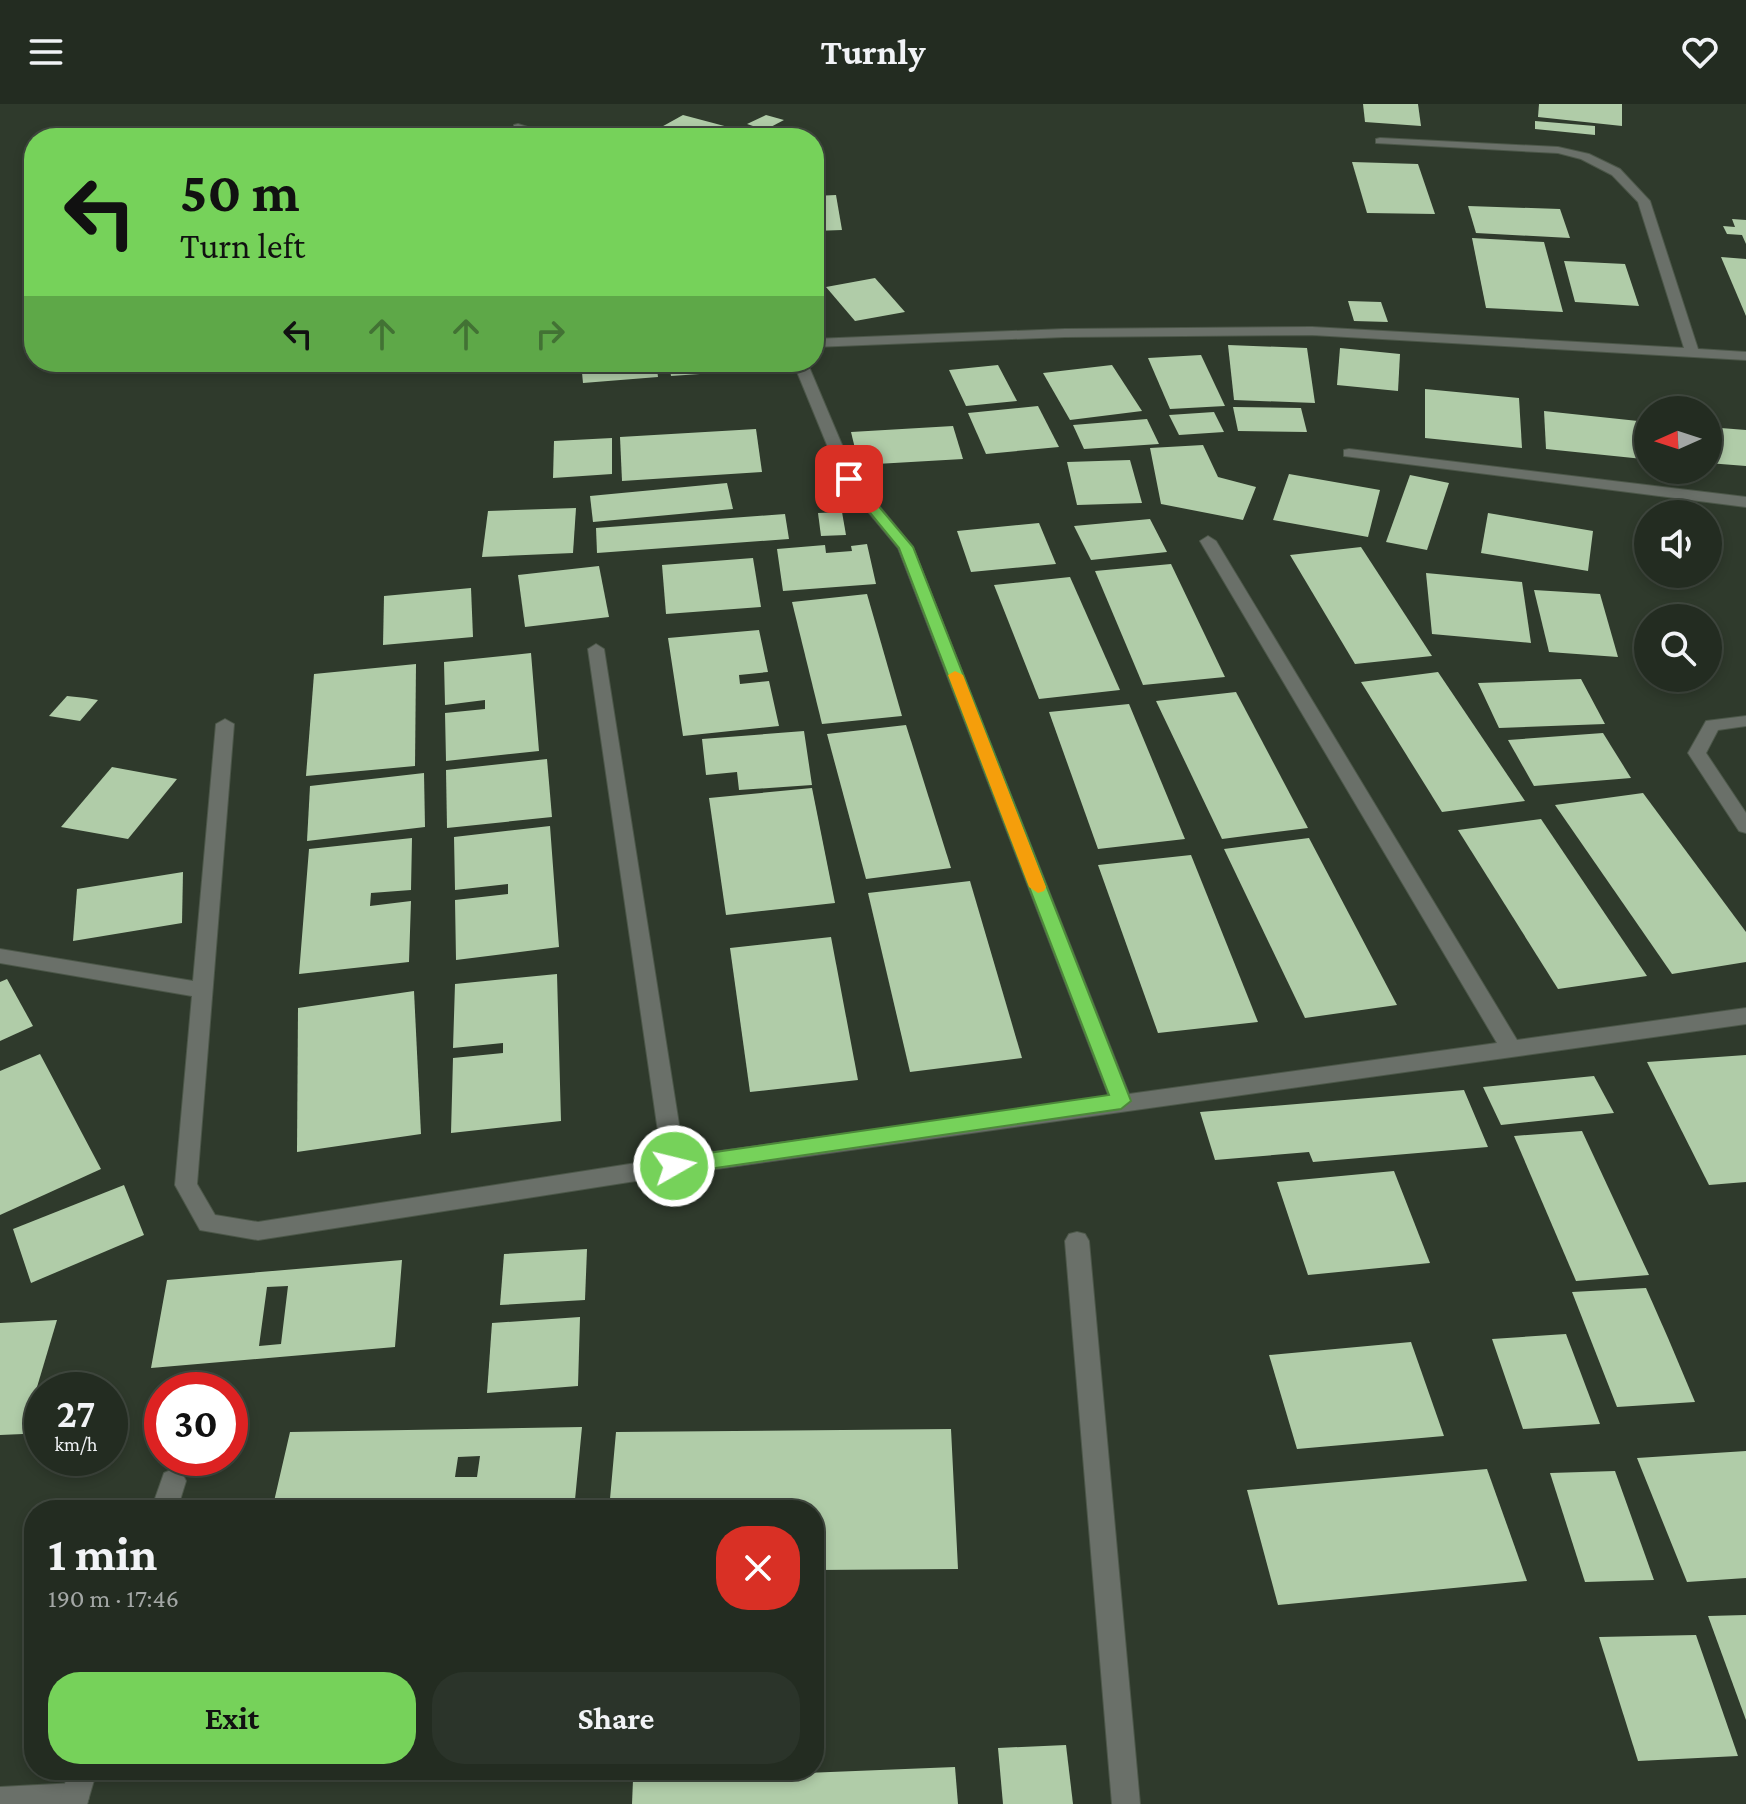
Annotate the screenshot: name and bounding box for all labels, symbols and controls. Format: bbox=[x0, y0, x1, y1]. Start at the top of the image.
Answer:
icon: menu bbox=[24, 30, 68, 74]
icon: heart bbox=[1678, 30, 1722, 74]
text: Turnly bbox=[821, 32, 925, 72]
icon: left bbox=[48, 160, 152, 264]
text: 50 m bbox=[180, 161, 300, 223]
text: Turn left bbox=[180, 226, 305, 266]
icon: left bbox=[276, 312, 320, 356]
icon: ahead bbox=[360, 312, 404, 356]
icon: ahead bbox=[444, 312, 488, 356]
icon: right bbox=[528, 312, 572, 356]
north arrow bbox=[1634, 396, 1722, 484]
map controls bbox=[1634, 396, 1722, 692]
pin bbox=[815, 445, 883, 513]
icon: arrive bbox=[827, 457, 871, 501]
button: sound bbox=[1634, 500, 1722, 588]
button: search bbox=[1634, 604, 1722, 692]
position arrow bbox=[632, 1124, 716, 1208]
speed limit sign: 30 bbox=[144, 1372, 248, 1476]
text: 27 bbox=[57, 1391, 95, 1436]
text: km/h bbox=[54, 1433, 98, 1455]
button: close bbox=[716, 1526, 800, 1610]
text: 1 min bbox=[48, 1527, 157, 1580]
text: 190 m · 17:46 bbox=[48, 1584, 179, 1613]
button: Exit bbox=[48, 1672, 416, 1764]
button: Share bbox=[432, 1672, 800, 1764]

